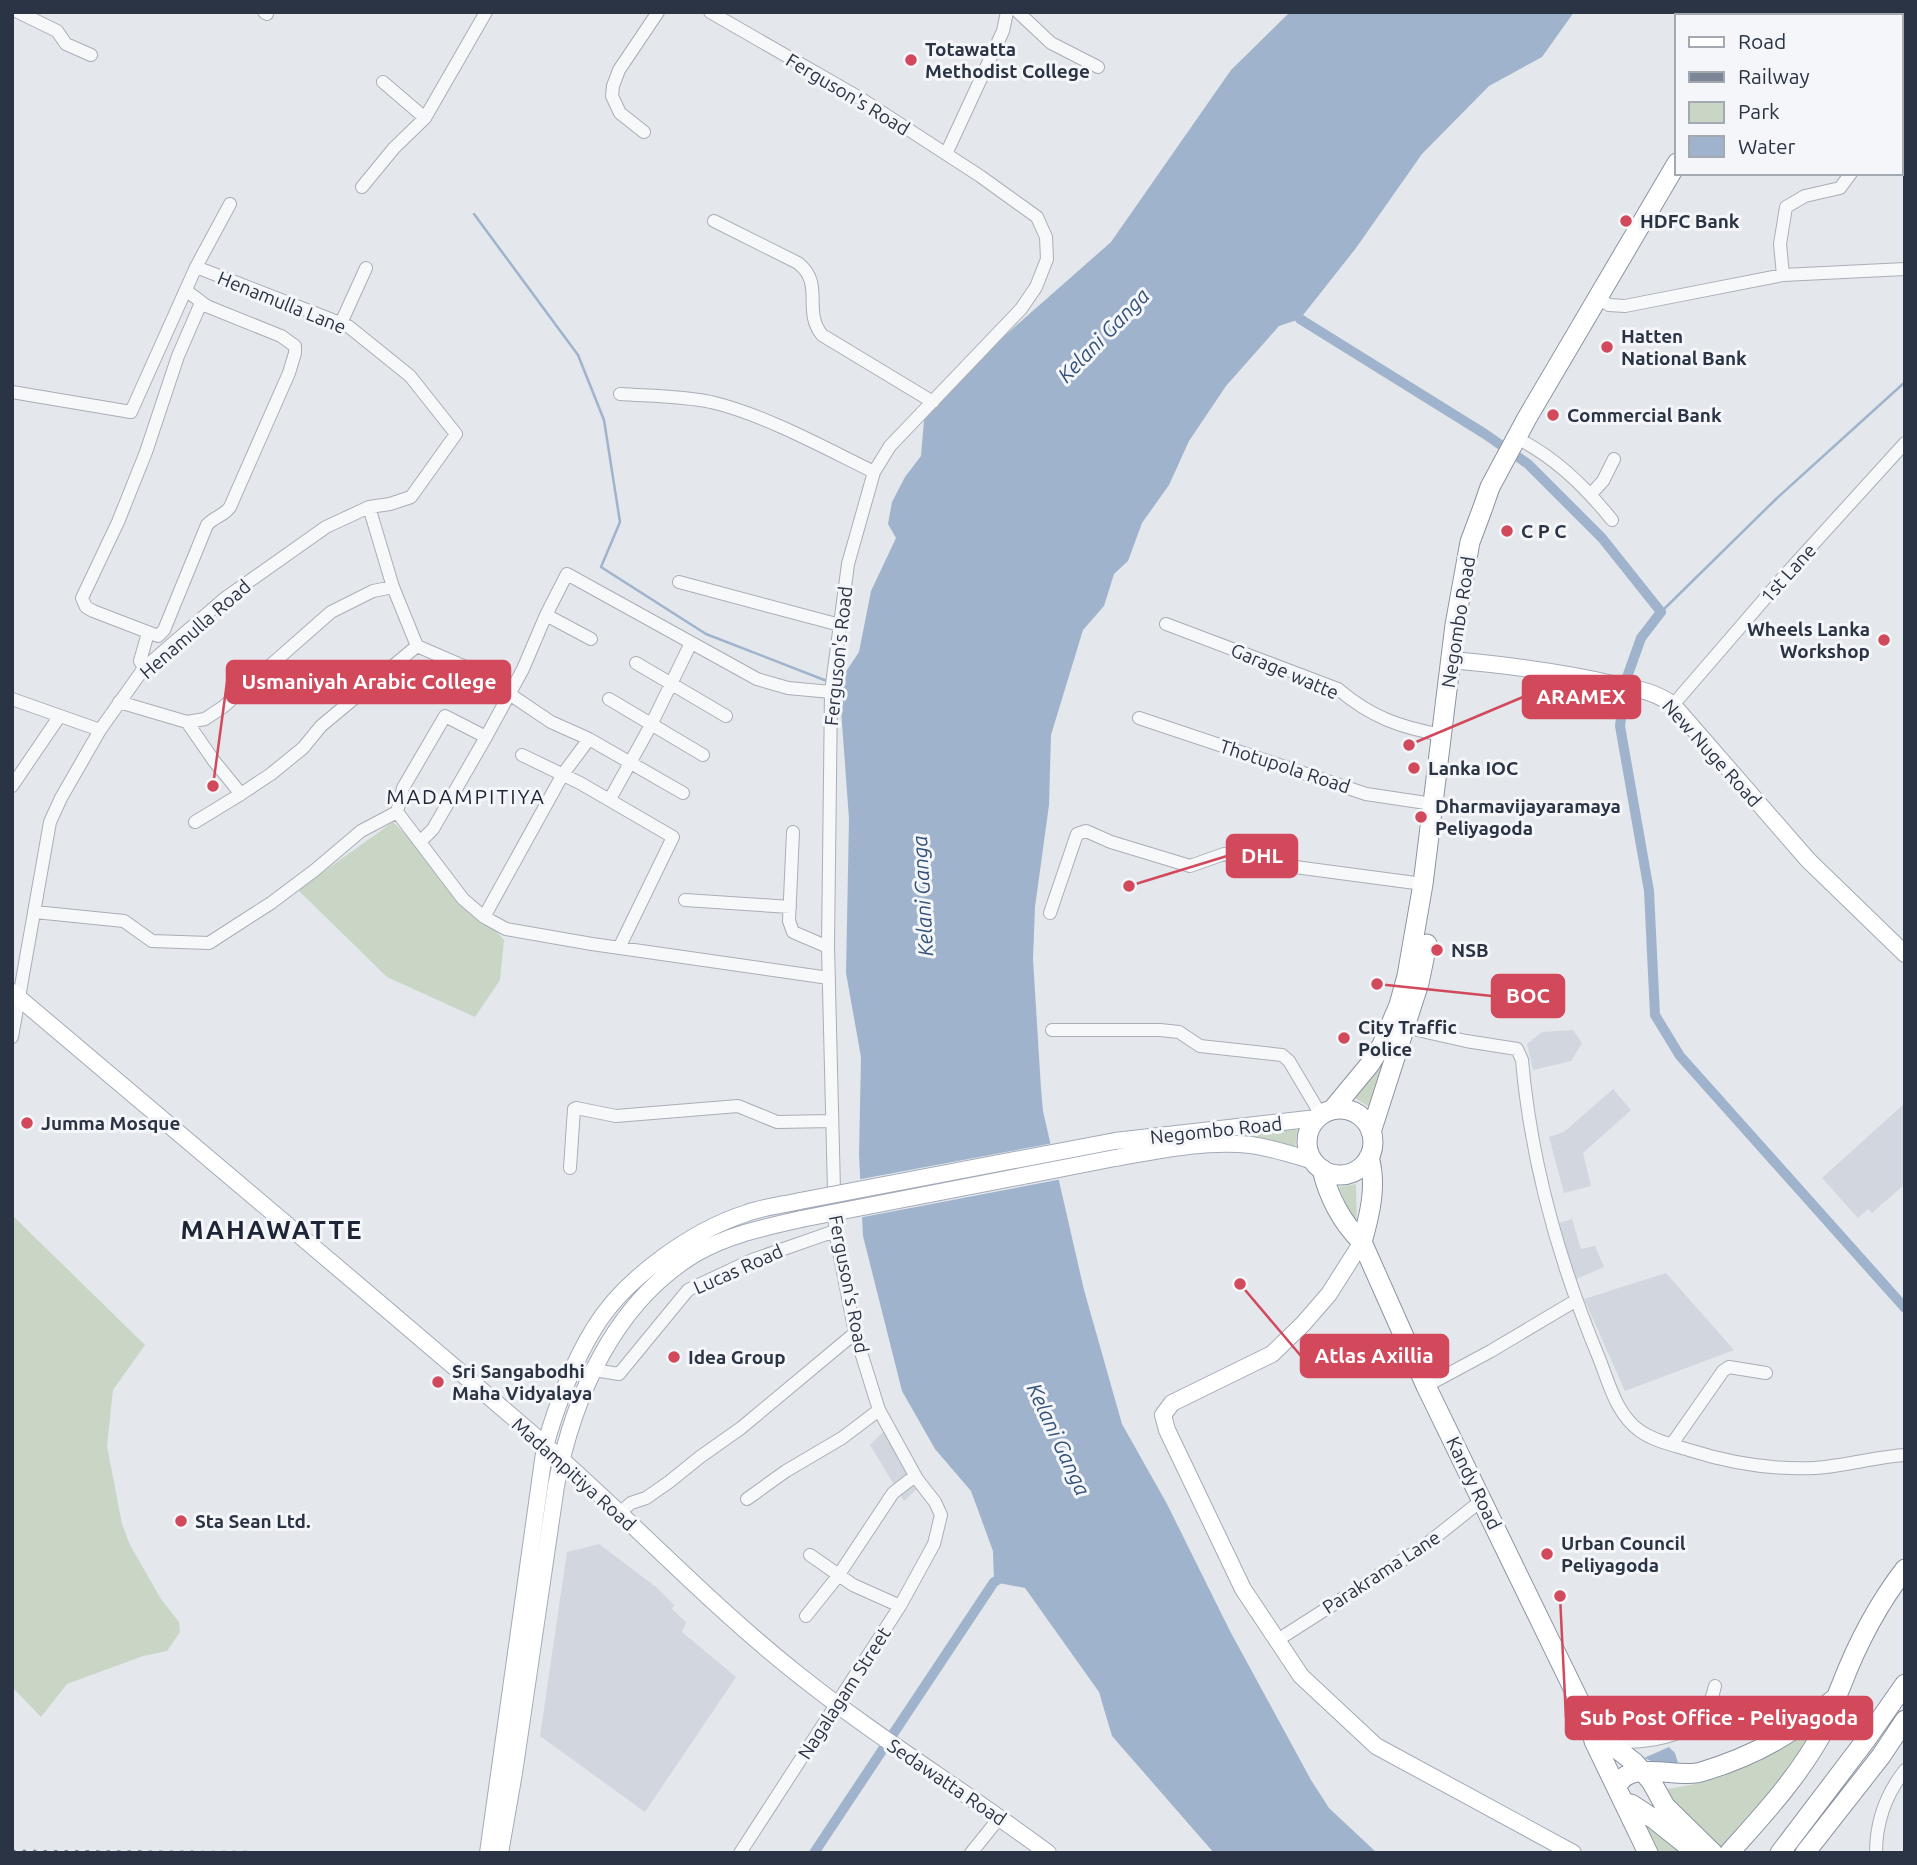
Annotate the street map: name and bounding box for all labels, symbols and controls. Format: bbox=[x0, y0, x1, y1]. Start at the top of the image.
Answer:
legend bbox=[1675, 14, 1903, 175]
text: Road bbox=[1738, 29, 1786, 53]
place label: Totawatta Methodist College bbox=[925, 38, 1090, 82]
street label: Ferguson's Road bbox=[782, 48, 914, 140]
marker: Totawatta Methodist College bbox=[903, 52, 919, 68]
text: Railway bbox=[1738, 64, 1810, 88]
text: Park bbox=[1738, 99, 1780, 123]
text: Water bbox=[1738, 134, 1796, 158]
place label: HDFC Bank bbox=[1640, 210, 1740, 232]
marker: HDFC Bank bbox=[1618, 213, 1634, 229]
street label: Henamulla Lane bbox=[215, 266, 349, 338]
water label: Kelani Ganga bbox=[1052, 283, 1154, 387]
place label: Hatten National Bank bbox=[1621, 325, 1747, 369]
marker: Hatten National Bank bbox=[1599, 339, 1615, 355]
place label: Commercial Bank bbox=[1567, 404, 1722, 426]
marker: Commercial Bank bbox=[1545, 407, 1561, 423]
place label: C P C bbox=[1521, 520, 1566, 542]
marker: C P C bbox=[1499, 523, 1515, 539]
street label: 1st Lane bbox=[1756, 539, 1820, 607]
street label: Negombo Road bbox=[1437, 555, 1479, 689]
street label: Henamulla Road bbox=[135, 575, 255, 683]
street label: Ferguson's Road bbox=[820, 585, 856, 727]
place label: Wheels Lanka Workshop bbox=[1747, 618, 1870, 662]
marker: Wheels Lanka Workshop bbox=[1876, 632, 1892, 648]
street label: Garage watte bbox=[1228, 638, 1342, 704]
callout: Usmaniyah Arabic College bbox=[227, 661, 510, 703]
text: Usmaniyah Arabic College bbox=[241, 669, 497, 693]
callout: ARAMEX bbox=[1523, 676, 1640, 718]
text: ARAMEX bbox=[1536, 684, 1626, 708]
street label: New Nuge Road bbox=[1658, 695, 1766, 811]
street label: Thotupola Road bbox=[1217, 735, 1353, 797]
place label: Lanka IOC bbox=[1428, 757, 1518, 779]
marker: Lanka IOC bbox=[1406, 760, 1422, 776]
district label: MADAMPITIYA bbox=[386, 784, 546, 808]
place label: Dharmavijayaramaya Peliyagoda bbox=[1435, 795, 1621, 839]
marker: Dharmavijayaramaya Peliyagoda bbox=[1413, 809, 1429, 825]
water label: Kelani Ganga bbox=[907, 835, 937, 957]
callout: DHL bbox=[1227, 835, 1297, 877]
text: DHL bbox=[1241, 843, 1283, 867]
place label: NSB bbox=[1451, 939, 1489, 961]
marker: NSB bbox=[1429, 942, 1445, 958]
callout: BOC bbox=[1492, 975, 1564, 1017]
text: BOC bbox=[1506, 983, 1550, 1007]
place label: City Traffic Police bbox=[1358, 1016, 1457, 1060]
marker: City Traffic Police bbox=[1336, 1030, 1352, 1046]
place label: Jumma Mosque bbox=[41, 1112, 180, 1134]
street label: Negombo Road bbox=[1149, 1112, 1283, 1148]
marker: Jumma Mosque bbox=[19, 1115, 35, 1131]
street label: Ferguson's Road bbox=[825, 1213, 873, 1355]
district label: MAHAWATTE bbox=[181, 1215, 364, 1244]
street label: Lucas Road bbox=[690, 1240, 786, 1298]
callout: Atlas Axillia bbox=[1301, 1335, 1448, 1377]
text: Atlas Axillia bbox=[1314, 1343, 1434, 1367]
place label: Idea Group bbox=[688, 1346, 786, 1368]
marker: Idea Group bbox=[666, 1349, 682, 1365]
place label: Sri Sangabodhi Maha Vidyalaya bbox=[452, 1360, 592, 1404]
marker: Sri Sangabodhi Maha Vidyalaya bbox=[430, 1374, 446, 1390]
water label: Kelani Ganga bbox=[1023, 1379, 1095, 1499]
street label: Madampitiya Road bbox=[508, 1413, 640, 1535]
street label: Kandy Road bbox=[1442, 1433, 1506, 1533]
place label: Sta Sean Ltd. bbox=[195, 1510, 311, 1532]
marker: Sta Sean Ltd. bbox=[173, 1513, 189, 1529]
street label: Parakrama Lane bbox=[1318, 1526, 1444, 1618]
place label: Urban Council Peliyagoda bbox=[1561, 1532, 1686, 1576]
marker: Urban Council Peliyagoda bbox=[1539, 1546, 1555, 1562]
street label: Nagalagam Street bbox=[793, 1622, 895, 1763]
callout: Sub Post Office - Peliyagoda bbox=[1566, 1697, 1872, 1739]
text: Sub Post Office - Peliyagoda bbox=[1580, 1705, 1858, 1729]
street label: Sedawatta Road bbox=[883, 1734, 1011, 1830]

